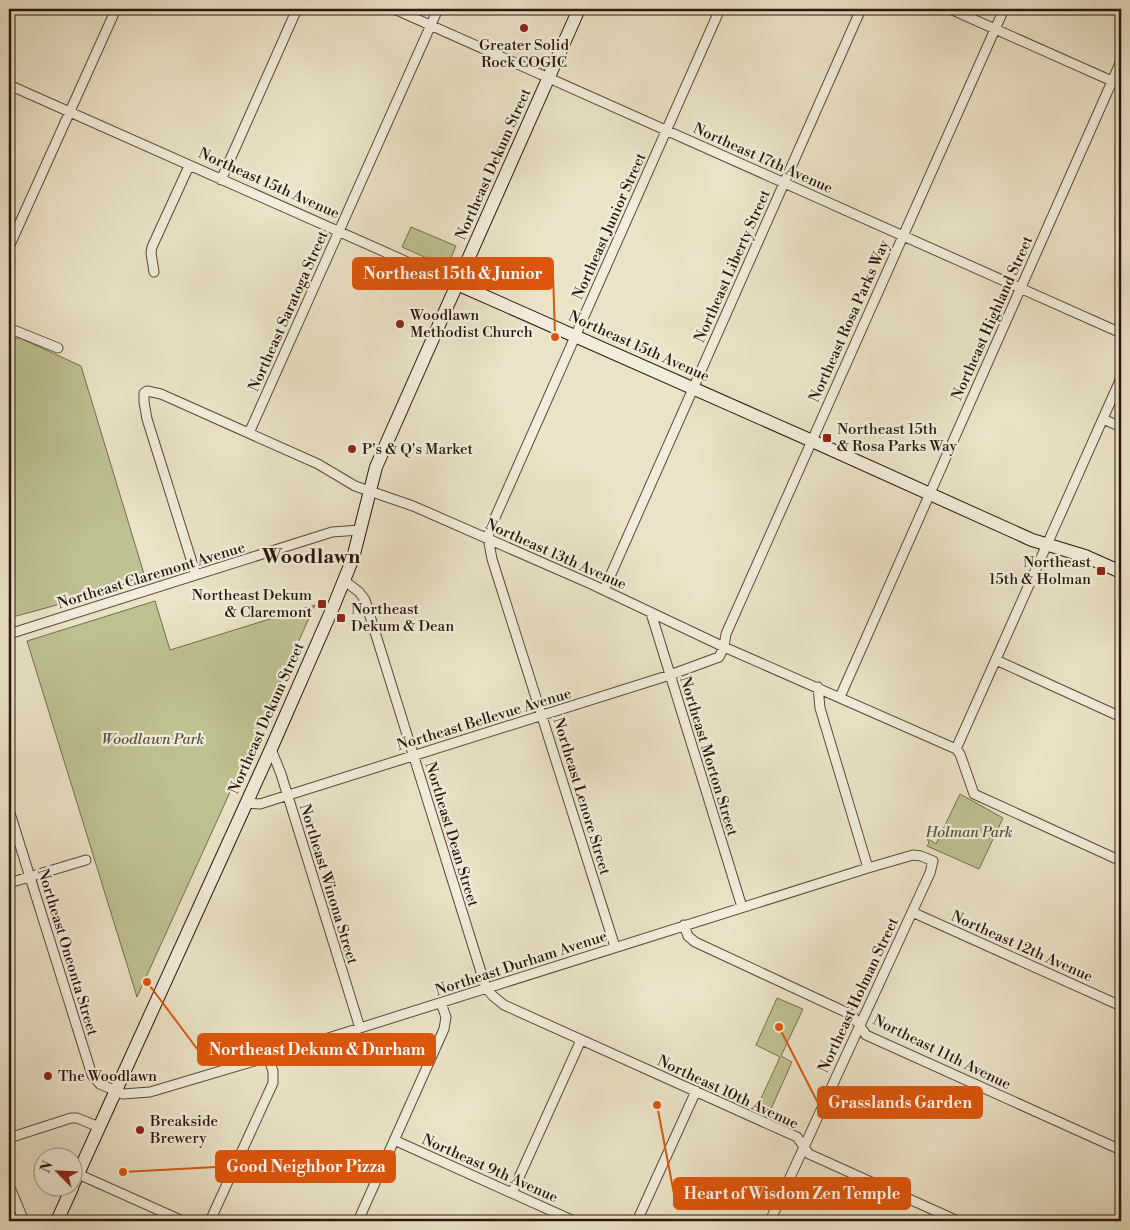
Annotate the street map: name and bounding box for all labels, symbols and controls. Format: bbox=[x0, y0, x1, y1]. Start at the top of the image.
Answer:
marker: Greater Solid Rock COGIC bbox=[518, 22, 530, 34]
place label: Greater Solid Rock COGIC bbox=[479, 36, 569, 72]
street label: Northeast Dekum Street bbox=[451, 85, 536, 243]
street label: Northeast 17th Avenue bbox=[690, 119, 836, 198]
street label: Northeast 15th Avenue bbox=[195, 144, 342, 223]
street label: Northeast Junior Street bbox=[569, 149, 651, 303]
street label: Northeast Liberty Street bbox=[690, 186, 775, 346]
street label: Northeast Saratoga Street bbox=[244, 227, 333, 395]
street label: Northeast Highland Street bbox=[948, 232, 1038, 403]
street label: Northeast Rosa Parks Way bbox=[805, 236, 894, 405]
callout: Northeast 15th & Junior bbox=[353, 258, 553, 289]
text: Northeast 15th & Junior bbox=[363, 264, 543, 284]
place label: Woodlawn Methodist Church bbox=[409, 306, 533, 342]
street label: Northeast 15th Avenue bbox=[565, 307, 712, 386]
marker: Woodlawn Methodist Church bbox=[394, 318, 406, 330]
place label: Northeast 15th & Rosa Parks Way bbox=[837, 420, 958, 456]
marker: Northeast 15th & Rosa Parks Way bbox=[821, 432, 833, 444]
place label: P's & Q's Market bbox=[362, 440, 474, 459]
marker: P's & Q's Market bbox=[346, 443, 358, 455]
street label: Northeast 13th Avenue bbox=[482, 515, 629, 594]
street label: Northeast Claremont Avenue bbox=[55, 538, 247, 613]
district label: Woodlawn bbox=[261, 545, 361, 570]
place label: Northeast 15th & Holman bbox=[989, 553, 1092, 589]
marker: Northeast 15th & Holman bbox=[1095, 565, 1107, 577]
place label: Northeast Dekum & Claremont bbox=[192, 586, 313, 622]
marker: Northeast Dekum & Claremont bbox=[316, 598, 328, 610]
place label: Northeast Dekum & Dean bbox=[351, 600, 454, 636]
marker: Northeast Dekum & Dean bbox=[335, 612, 347, 624]
street label: Northeast Dekum Street bbox=[224, 639, 309, 797]
street label: Northeast Morton Street bbox=[675, 674, 742, 839]
street label: Northeast Bellevue Avenue bbox=[395, 684, 574, 755]
street label: Northeast Lenore Street bbox=[549, 715, 615, 878]
park label: Woodlawn Park bbox=[102, 730, 205, 749]
street label: Northeast Dean Street bbox=[420, 759, 483, 910]
street label: Northeast Winona Street bbox=[295, 802, 362, 967]
park label: Holman Park bbox=[924, 823, 1013, 842]
street label: Northeast Oneonta Street bbox=[33, 866, 102, 1039]
street label: Northeast 12th Avenue bbox=[948, 907, 1096, 986]
street label: Northeast Holman Street bbox=[814, 914, 903, 1076]
street label: Northeast Durham Avenue bbox=[433, 927, 610, 1000]
street label: Northeast 11th Avenue bbox=[870, 1011, 1014, 1094]
callout: Northeast Dekum & Durham bbox=[198, 1034, 435, 1065]
text: Northeast Dekum & Durham bbox=[209, 1040, 426, 1060]
street label: Northeast 10th Avenue bbox=[654, 1051, 802, 1134]
place label: The Woodlawn bbox=[58, 1067, 157, 1086]
marker: The Woodlawn bbox=[42, 1070, 54, 1082]
callout: Grasslands Garden bbox=[818, 1087, 982, 1118]
text: Grasslands Garden bbox=[828, 1093, 972, 1113]
place label: Breakside Brewery bbox=[149, 1112, 218, 1148]
marker: Breakside Brewery bbox=[134, 1124, 146, 1136]
street label: Northeast 9th Avenue bbox=[419, 1130, 561, 1207]
north arrow bbox=[32, 1148, 82, 1198]
callout: Good Neighbor Pizza bbox=[216, 1151, 395, 1182]
text: Good Neighbor Pizza bbox=[226, 1157, 386, 1177]
text: N bbox=[37, 1158, 58, 1176]
callout: Heart of Wisdom Zen Temple bbox=[674, 1178, 910, 1209]
text: Heart of Wisdom Zen Temple bbox=[684, 1184, 901, 1204]

